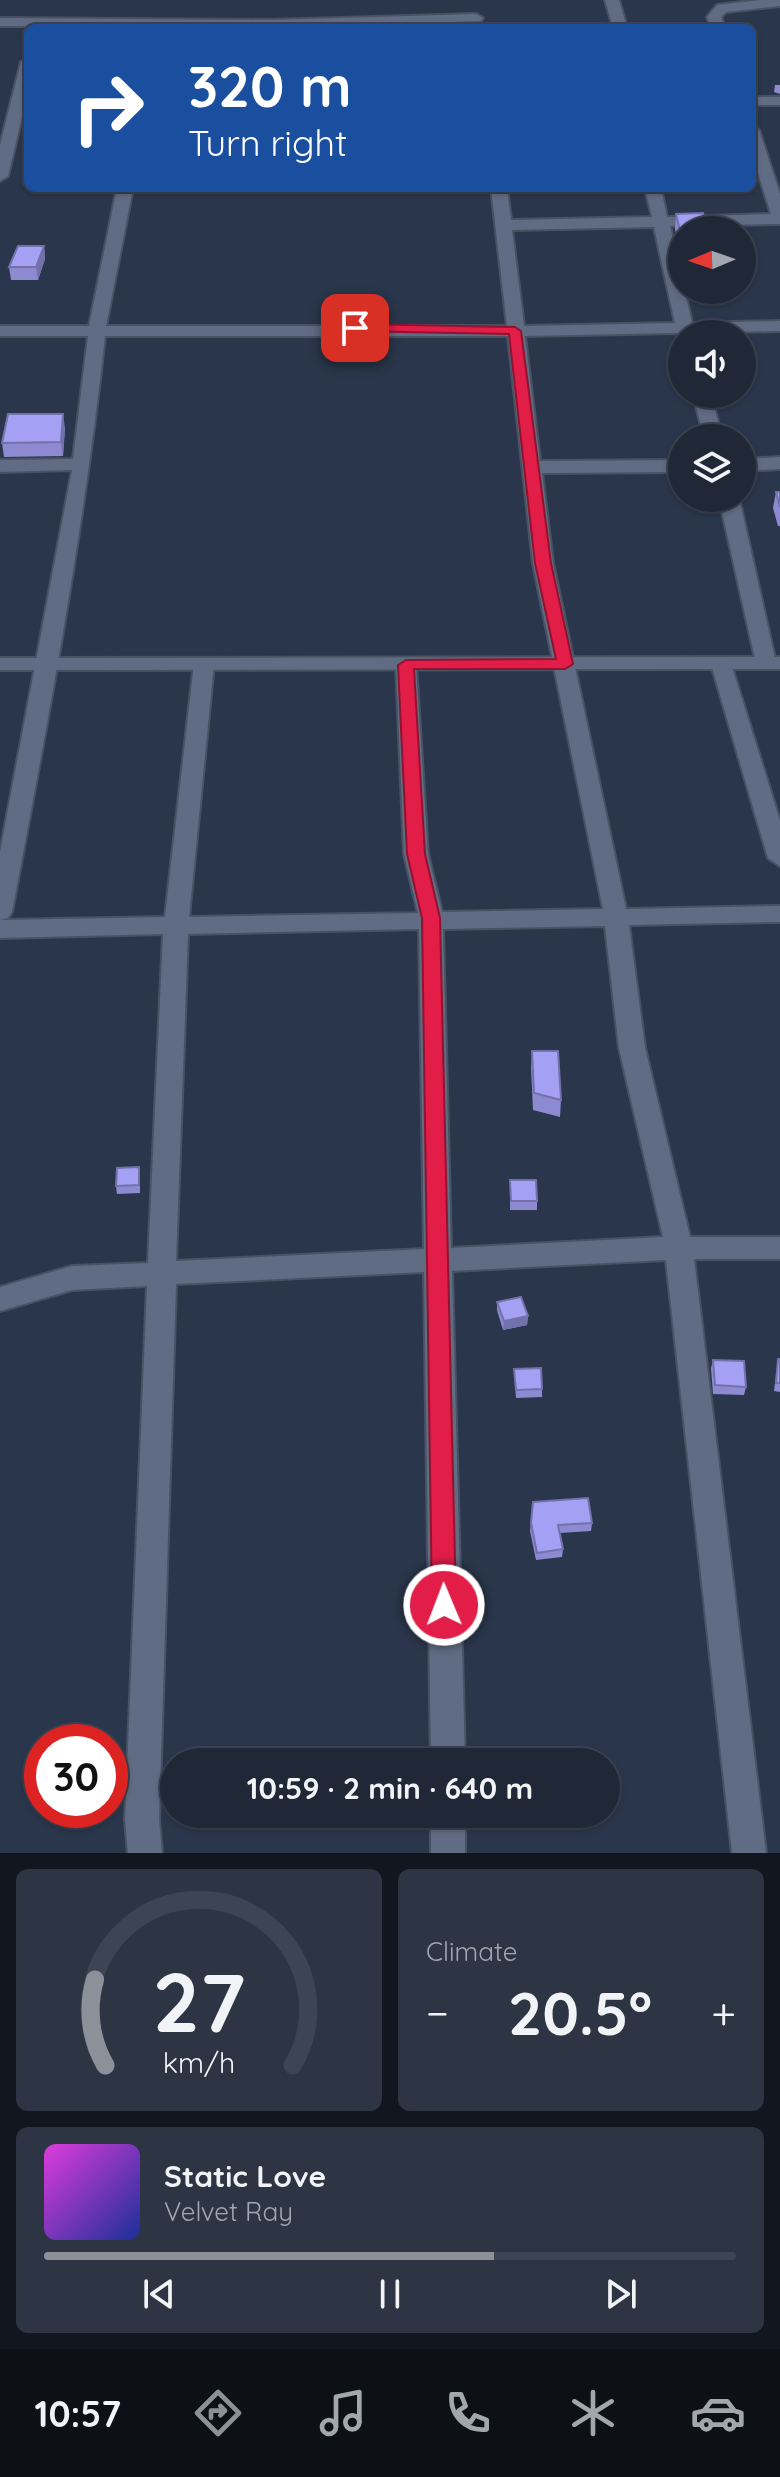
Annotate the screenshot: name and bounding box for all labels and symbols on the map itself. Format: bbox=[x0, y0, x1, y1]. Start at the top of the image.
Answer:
north arrow bbox=[668, 216, 756, 304]
pin bbox=[321, 294, 389, 362]
position arrow bbox=[402, 1563, 486, 1647]
speed limit sign: 30 bbox=[24, 1724, 128, 1828]

